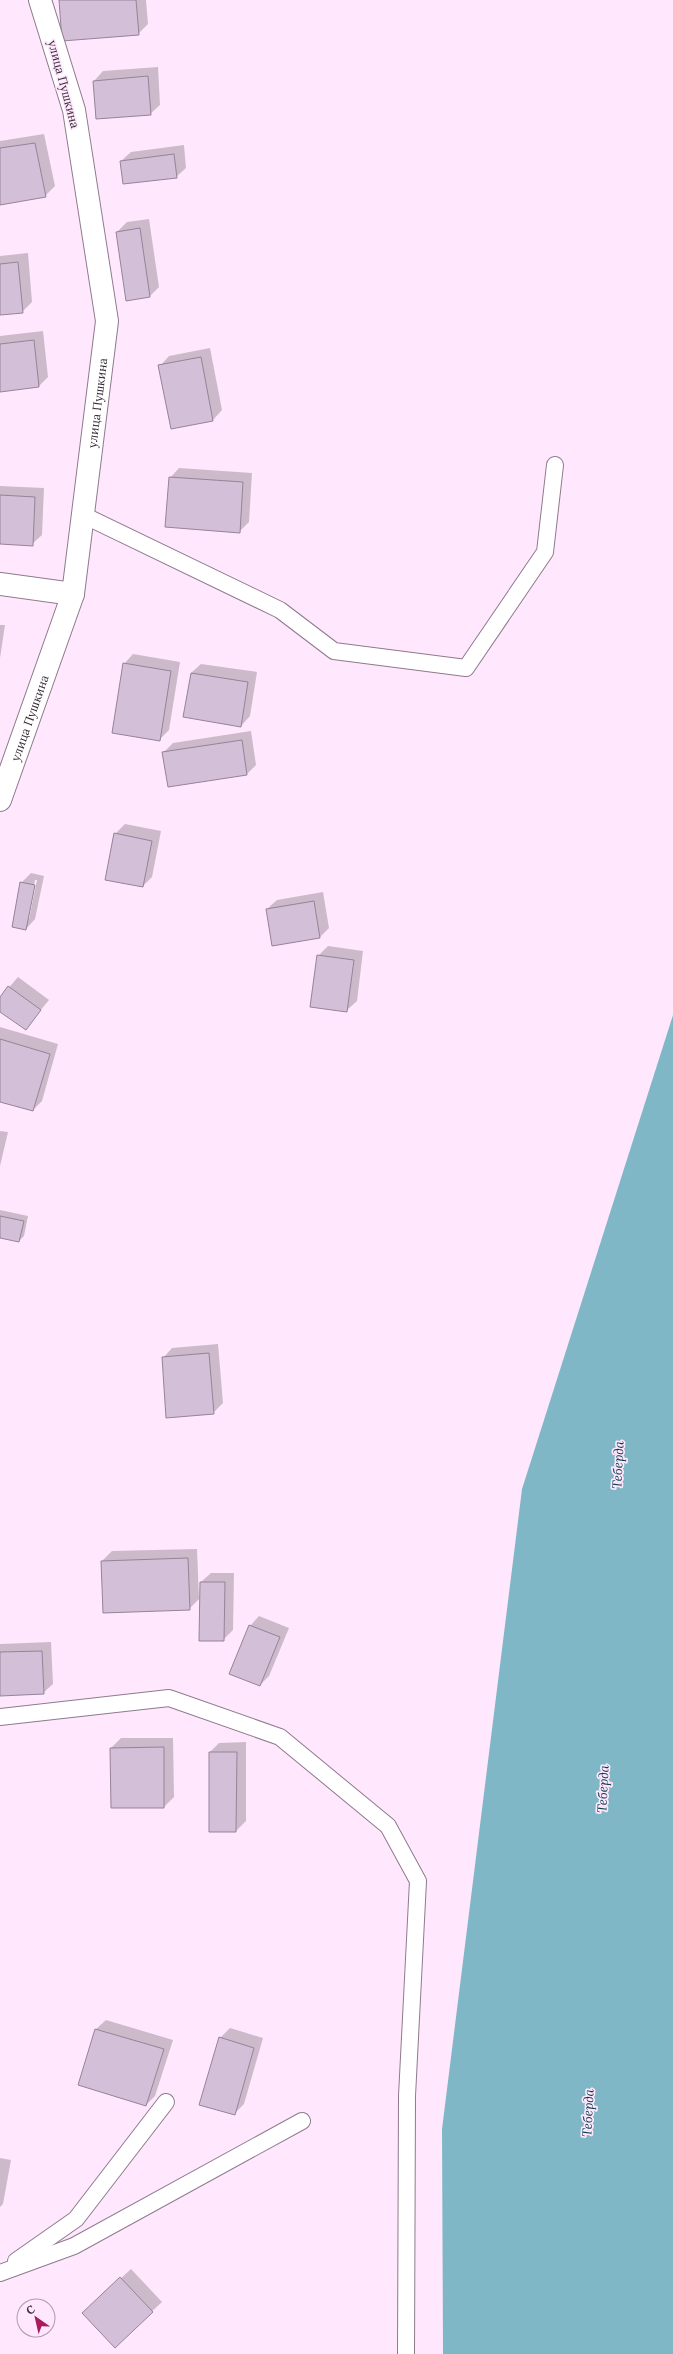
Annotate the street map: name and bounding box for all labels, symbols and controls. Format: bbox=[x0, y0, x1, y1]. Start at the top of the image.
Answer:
street label: улица Пушкина bbox=[45, 38, 83, 130]
street label: улица Пушкина bbox=[84, 357, 110, 449]
street label: улица Пушкина bbox=[7, 673, 51, 763]
water label: Теберда bbox=[608, 1440, 628, 1489]
water label: Теберда bbox=[593, 1764, 613, 1813]
water label: Теберда bbox=[578, 2088, 598, 2137]
north arrow bbox=[16, 2298, 56, 2338]
text: С bbox=[23, 2302, 38, 2318]

